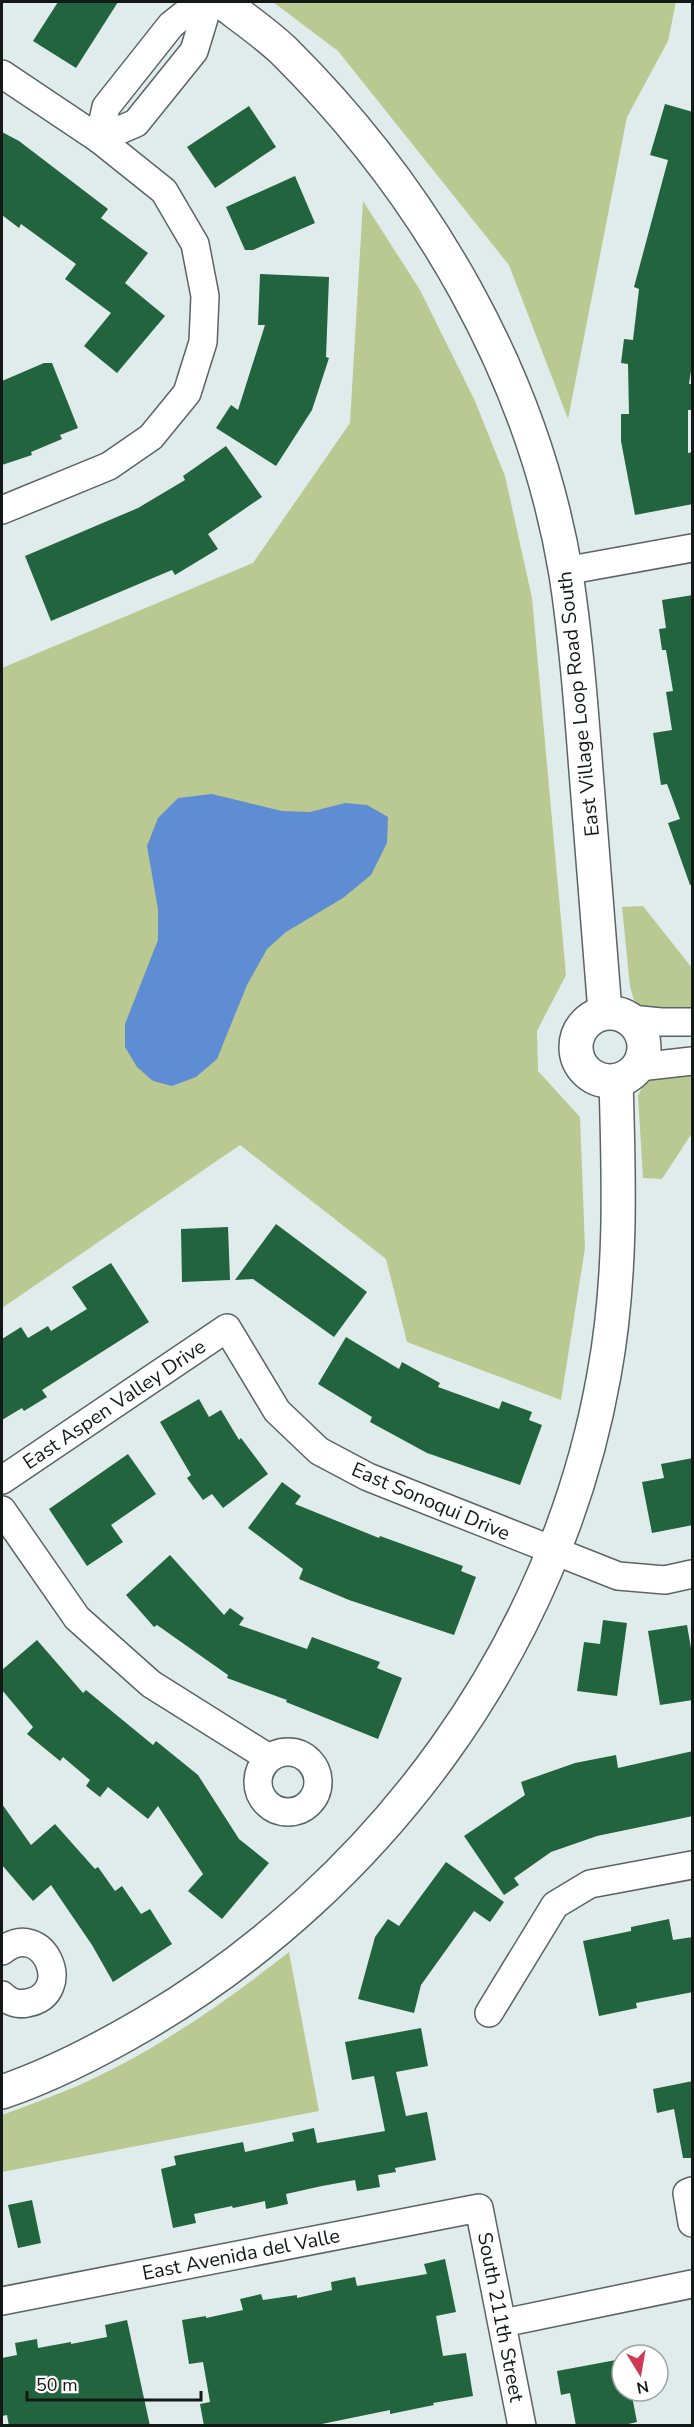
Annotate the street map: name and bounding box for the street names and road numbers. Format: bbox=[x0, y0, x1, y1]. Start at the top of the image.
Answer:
street label: East Village Loop Road South bbox=[551, 570, 606, 838]
street label: East Aspen Valley Drive bbox=[18, 1333, 211, 1476]
street label: East Sonoqui Drive bbox=[347, 1456, 514, 1547]
street label: East Avenida del Valle bbox=[140, 2222, 342, 2287]
street label: South 211th Street bbox=[471, 2230, 530, 2405]

